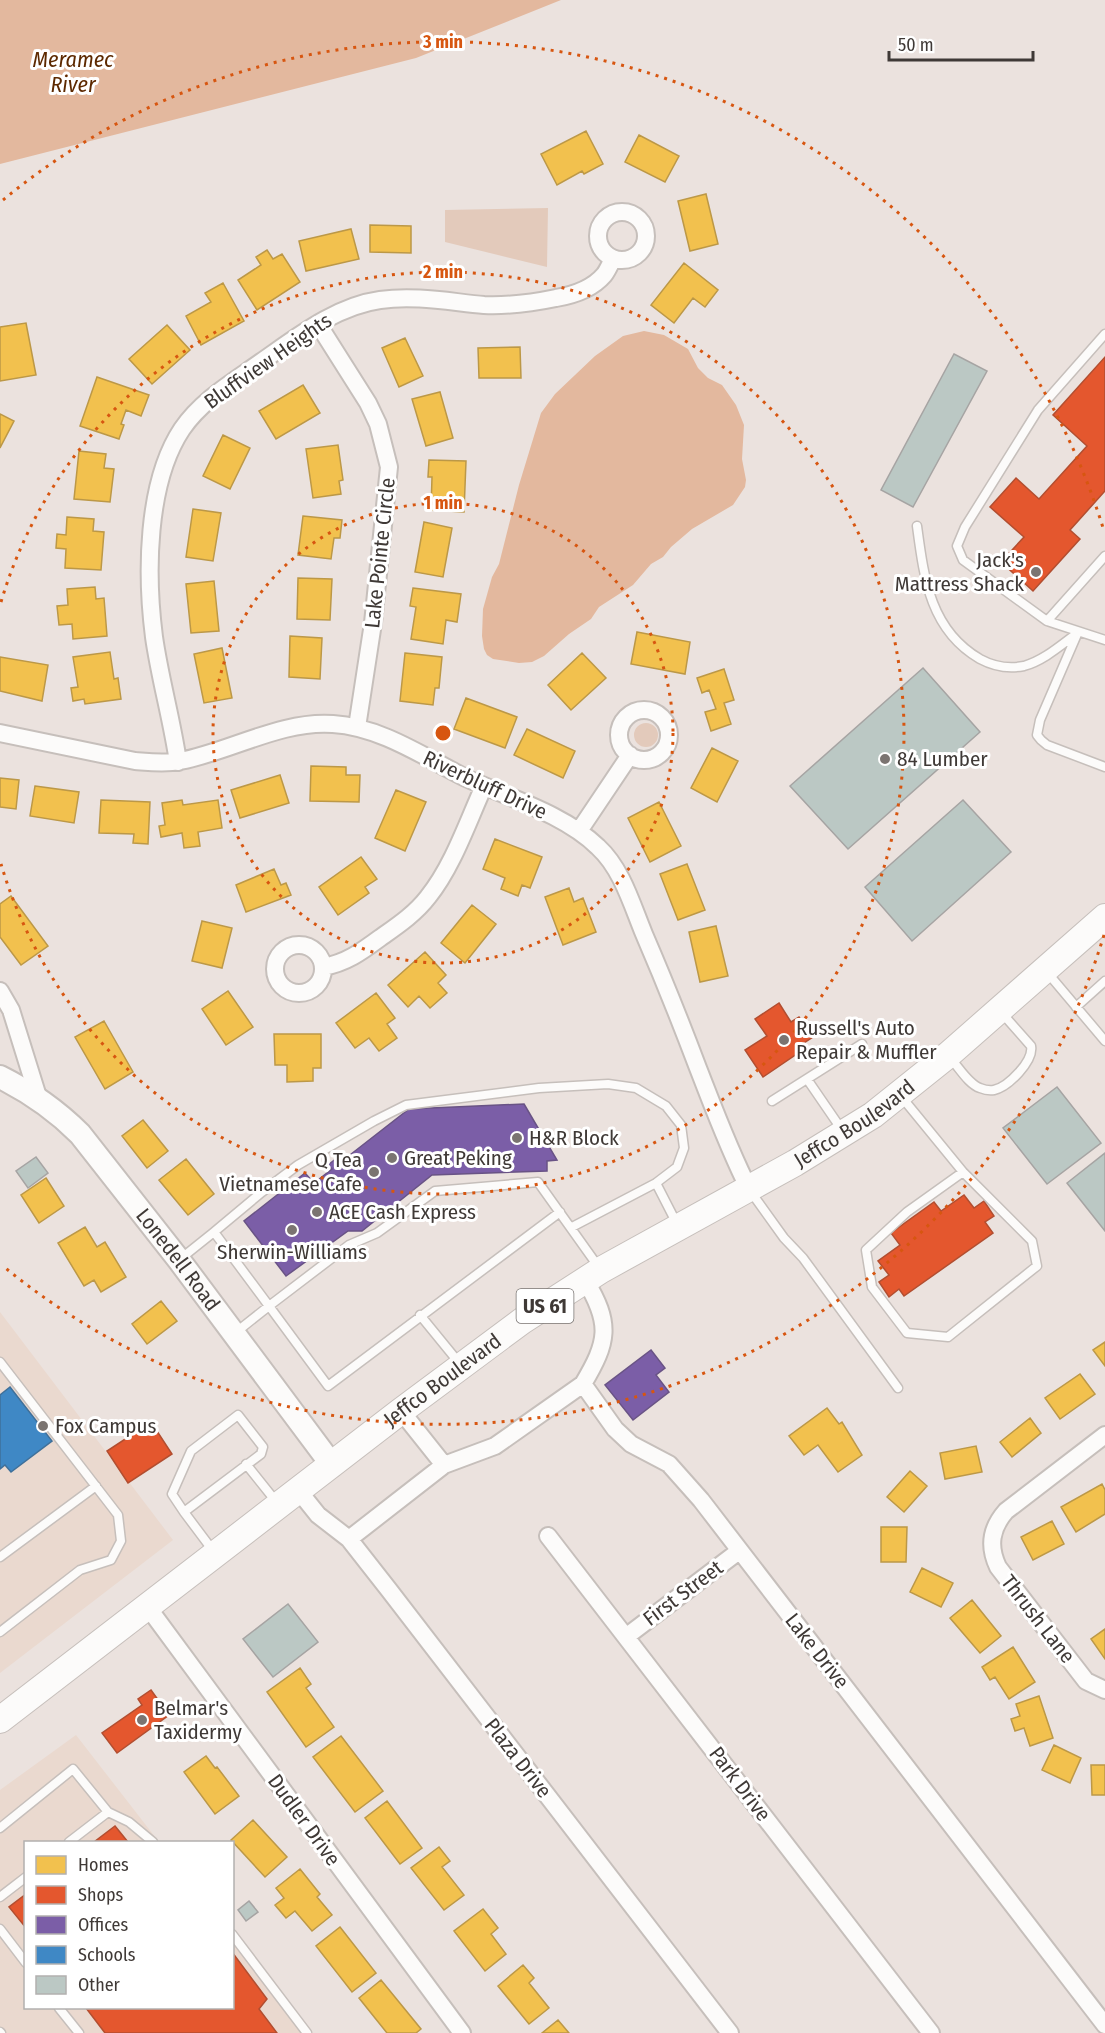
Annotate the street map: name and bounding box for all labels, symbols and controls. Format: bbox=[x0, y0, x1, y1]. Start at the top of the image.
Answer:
scale bar bbox=[889, 24, 1033, 62]
text: 3 min bbox=[422, 31, 463, 53]
text: 50 m bbox=[898, 34, 934, 56]
water label: Meramec River bbox=[33, 46, 114, 98]
text: 2 min bbox=[422, 261, 463, 283]
street label: Bluffview Heights bbox=[199, 307, 337, 415]
street label: Lake Pointe Circle bbox=[359, 476, 401, 630]
text: 1 min bbox=[423, 492, 463, 514]
place label: Jack's Mattress Shack bbox=[895, 547, 1024, 597]
marker: Jack's Mattress Shack bbox=[1029, 565, 1043, 579]
centre of rings bbox=[433, 723, 453, 743]
street label: Riverbluff Drive bbox=[419, 745, 551, 825]
place label: 84 Lumber bbox=[897, 746, 988, 772]
marker: 84 Lumber bbox=[878, 752, 892, 766]
place label: Russell's Auto Repair & Muffler bbox=[796, 1015, 937, 1065]
marker: Russell's Auto Repair & Muffler bbox=[777, 1033, 791, 1047]
street label: Jeffco Boulevard bbox=[789, 1074, 920, 1173]
place label: H&R Block bbox=[529, 1125, 619, 1151]
marker: H&R Block bbox=[510, 1131, 524, 1145]
place label: Great Peking bbox=[404, 1145, 512, 1171]
place label: Q Tea Vietnamese Cafe bbox=[219, 1147, 362, 1197]
marker: Great Peking bbox=[385, 1151, 399, 1165]
marker: Q Tea Vietnamese Cafe bbox=[367, 1165, 381, 1179]
place label: ACE Cash Express bbox=[329, 1199, 476, 1225]
street label: Lonedell Road bbox=[130, 1203, 226, 1316]
marker: ACE Cash Express bbox=[310, 1205, 324, 1219]
marker: Sherwin-Williams bbox=[285, 1223, 299, 1237]
place label: Sherwin-Williams bbox=[217, 1239, 367, 1265]
road number: US 61 bbox=[516, 1289, 574, 1323]
street label: Jeffco Boulevard bbox=[379, 1328, 506, 1432]
place label: Fox Campus bbox=[55, 1413, 157, 1439]
marker: Fox Campus bbox=[36, 1419, 50, 1433]
street label: First Street bbox=[638, 1554, 728, 1631]
street label: Thrush Lane bbox=[995, 1570, 1081, 1668]
street label: Lake Drive bbox=[779, 1608, 855, 1694]
place label: Belmar's Taxidermy bbox=[154, 1695, 242, 1745]
marker: Belmar's Taxidermy bbox=[135, 1713, 149, 1727]
street label: Plaza Drive bbox=[479, 1713, 557, 1803]
street label: Park Drive bbox=[704, 1742, 776, 1826]
street label: Dudler Drive bbox=[262, 1769, 346, 1871]
legend bbox=[24, 1841, 234, 2009]
text: Homes bbox=[78, 1854, 129, 1876]
text: Shops bbox=[78, 1884, 123, 1906]
text: Offices bbox=[78, 1914, 128, 1936]
text: Schools bbox=[78, 1944, 136, 1966]
text: Other bbox=[78, 1974, 121, 1996]

